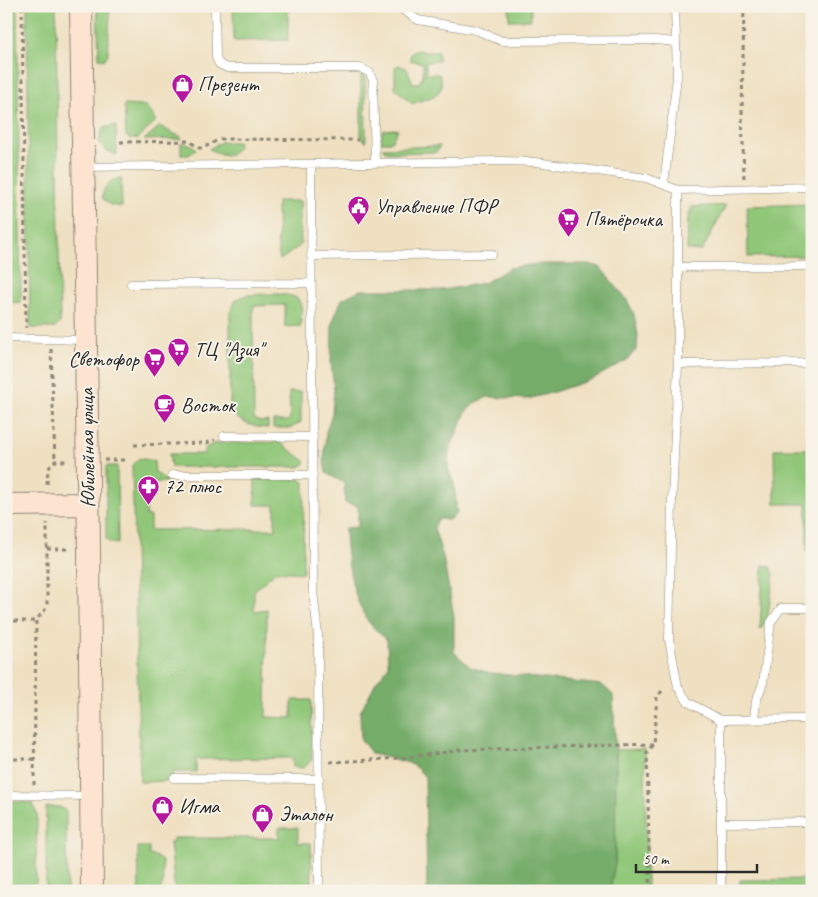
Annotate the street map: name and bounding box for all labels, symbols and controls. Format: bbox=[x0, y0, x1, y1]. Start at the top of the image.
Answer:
place label: Презент bbox=[198, 71, 259, 97]
shop icon: Презент bbox=[170, 72, 194, 103]
place label: Управление ПФР bbox=[375, 193, 500, 219]
public building icon: Управление ПФР bbox=[347, 194, 371, 225]
place label: Пятёрочка bbox=[585, 206, 664, 232]
supermarket icon: Пятёрочка bbox=[557, 207, 581, 238]
place label: ТЦ "Азия" bbox=[194, 336, 267, 363]
supermarket icon: ТЦ "Азия" bbox=[166, 337, 190, 368]
place label: Светофор bbox=[69, 346, 140, 372]
supermarket icon: Светофор bbox=[143, 347, 167, 378]
street label: Юбилейная улица bbox=[73, 387, 101, 508]
place label: Восток bbox=[181, 392, 236, 418]
cafe icon: Восток bbox=[153, 393, 177, 424]
place label: 72 плюс bbox=[164, 473, 222, 499]
pharmacy icon: 72 плюс bbox=[136, 474, 160, 505]
place label: Игма bbox=[179, 793, 221, 819]
shop icon: Игма bbox=[151, 794, 175, 825]
place label: Эталон bbox=[279, 801, 334, 827]
shop icon: Эталон bbox=[251, 802, 275, 833]
scale bar bbox=[636, 842, 757, 874]
text: 50 m bbox=[643, 850, 670, 869]

